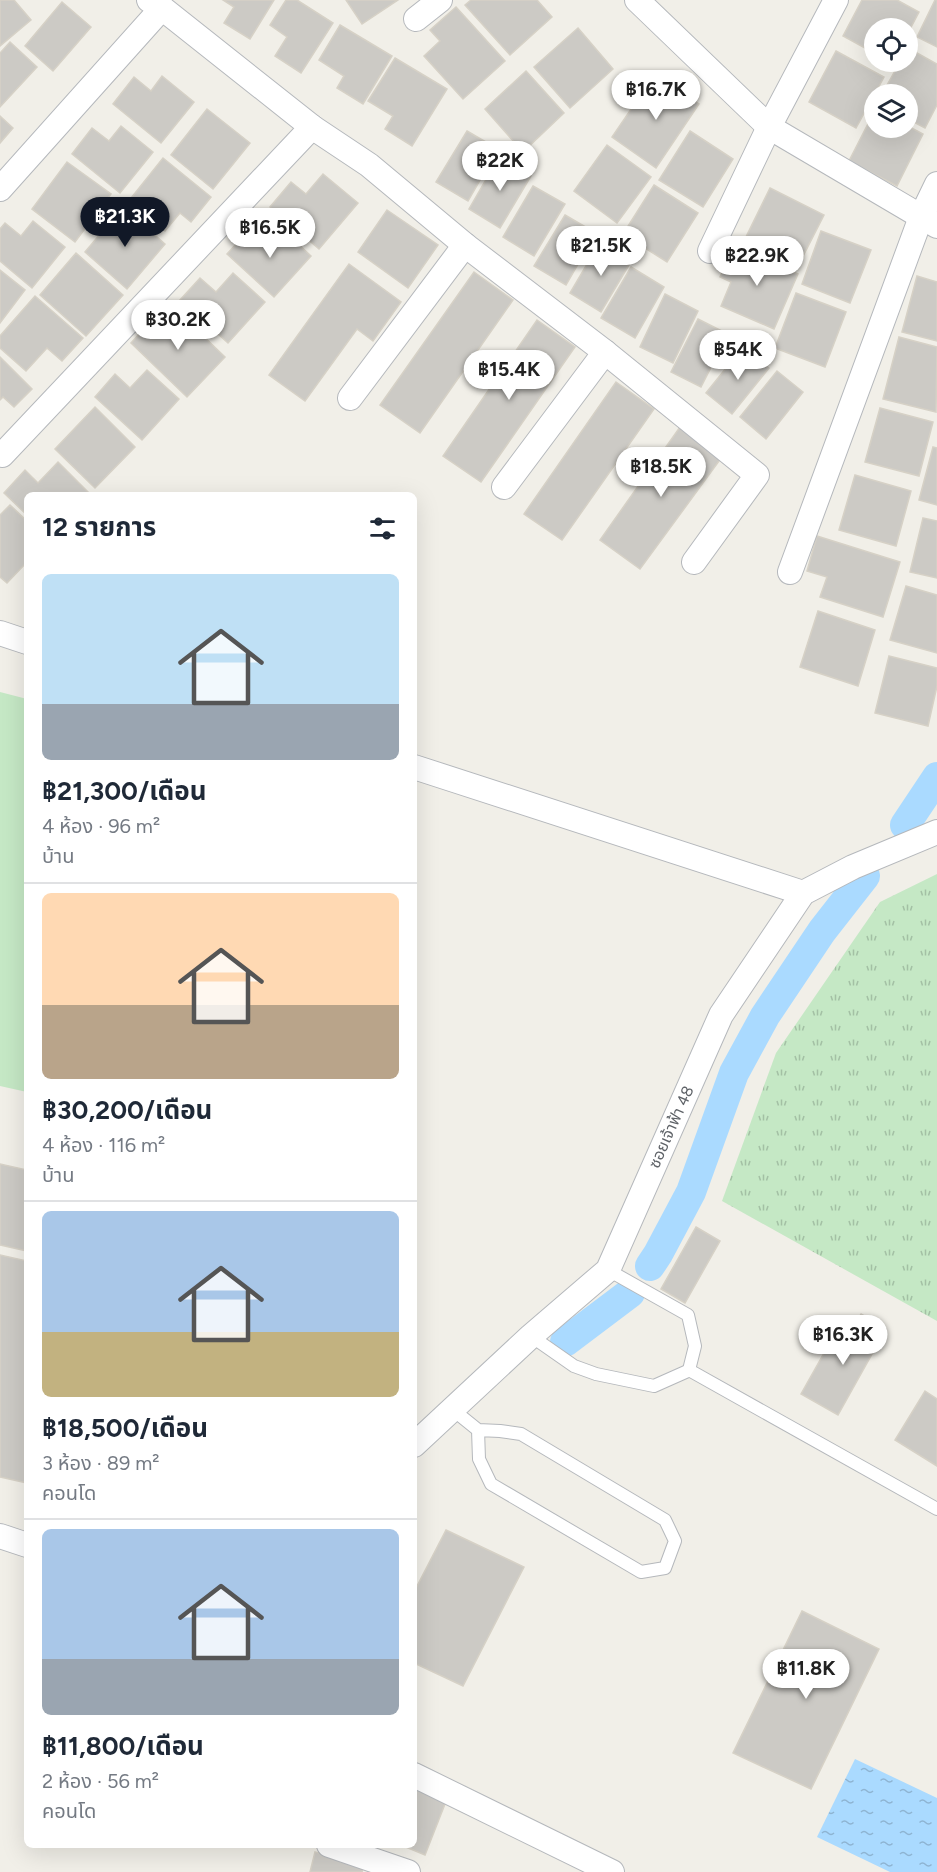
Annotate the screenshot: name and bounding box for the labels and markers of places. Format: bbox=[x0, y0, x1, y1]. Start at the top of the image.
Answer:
pin: ฿16.7K bbox=[607, 70, 705, 121]
pin: ฿22K bbox=[464, 141, 536, 192]
pin: ฿21.3K bbox=[76, 197, 174, 248]
pin: ฿16.5K bbox=[221, 208, 319, 259]
pin: ฿21.5K bbox=[552, 226, 650, 277]
pin: ฿22.9K bbox=[708, 236, 806, 287]
pin: ฿30.2K bbox=[129, 300, 227, 351]
pin: ฿54K bbox=[702, 330, 774, 381]
pin: ฿15.4K bbox=[460, 350, 558, 401]
pin: ฿18.5K bbox=[612, 447, 710, 498]
pin: ฿16.3K bbox=[794, 1315, 892, 1366]
pin: ฿11.8K bbox=[757, 1649, 855, 1700]

